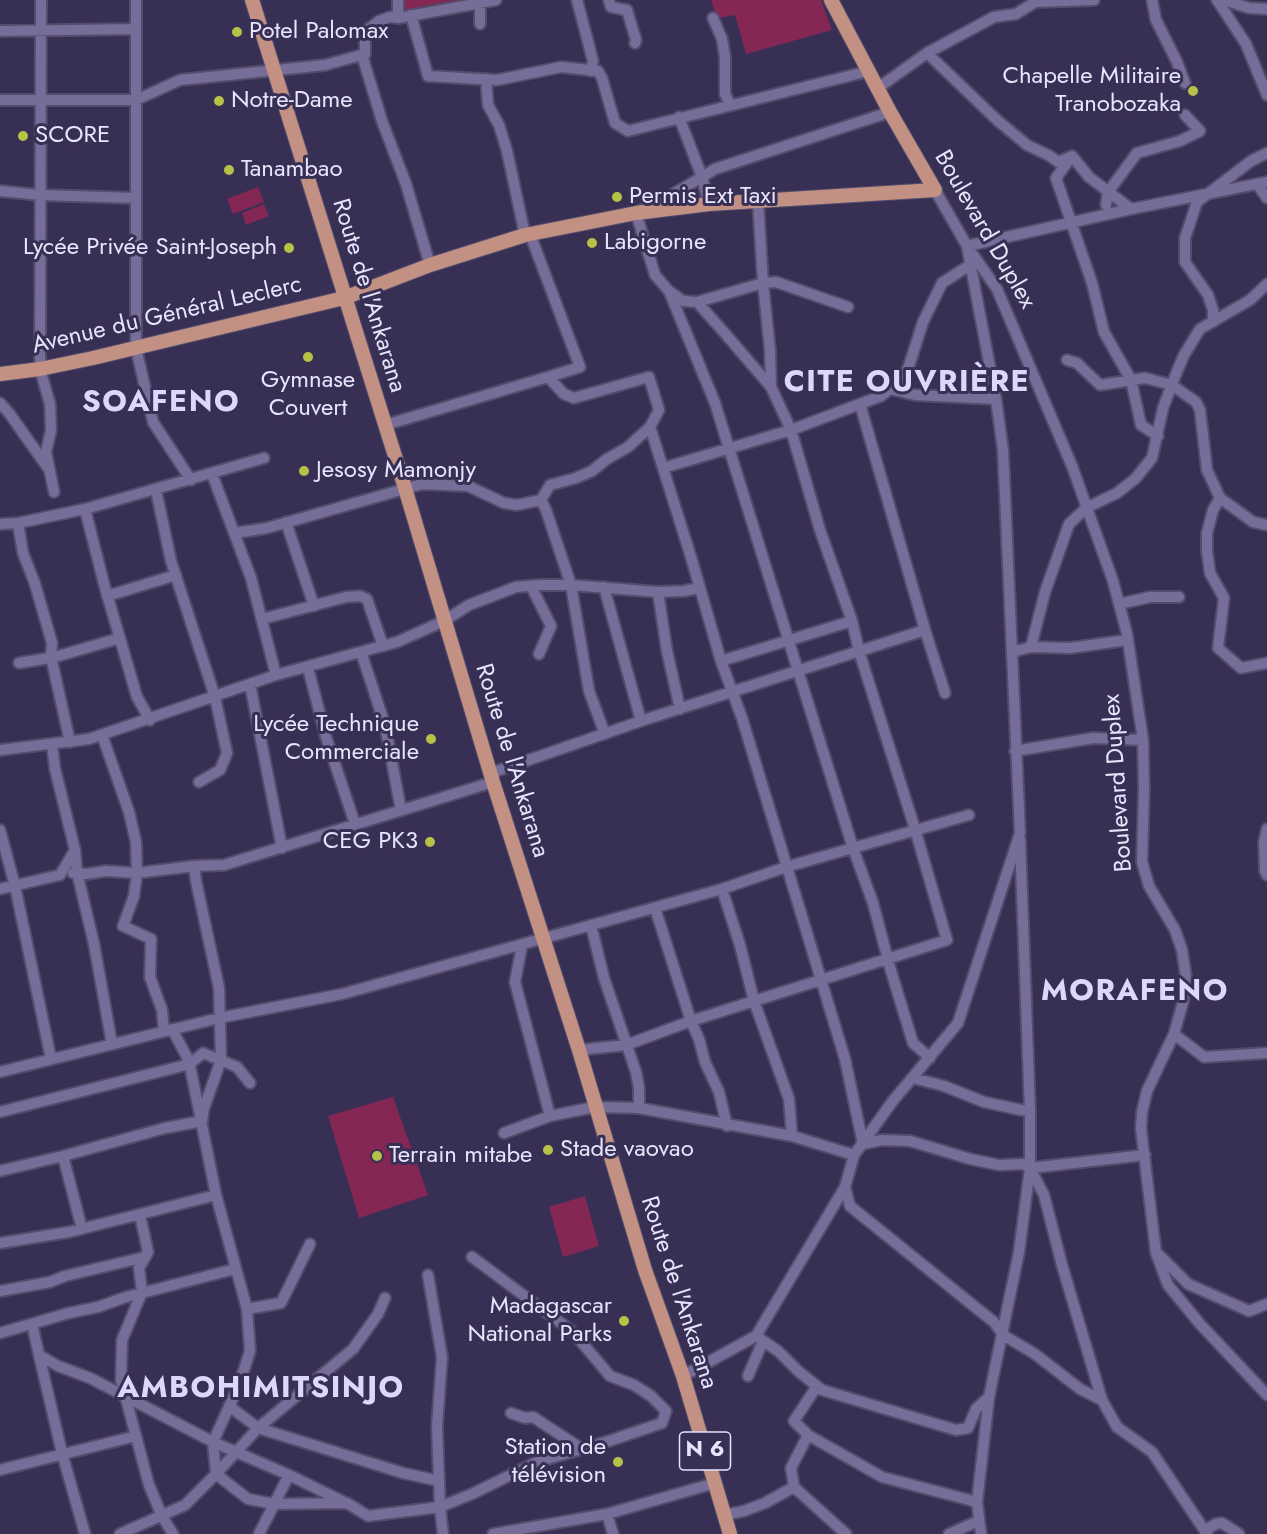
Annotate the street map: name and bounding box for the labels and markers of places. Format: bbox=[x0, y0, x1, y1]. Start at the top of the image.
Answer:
place label: Potel Palomax bbox=[249, 18, 388, 46]
marker: Potel Palomax bbox=[230, 25, 244, 39]
place label: Chapelle Militaire Tranobozaka bbox=[1003, 63, 1181, 119]
marker: Chapelle Militaire Tranobozaka bbox=[1186, 84, 1200, 98]
place label: Notre-Dame bbox=[231, 87, 353, 115]
marker: Notre-Dame bbox=[212, 94, 226, 108]
place label: SCORE bbox=[35, 122, 110, 150]
marker: SCORE bbox=[16, 129, 30, 143]
place label: Tanambao bbox=[241, 156, 342, 184]
marker: Tanambao bbox=[222, 163, 236, 177]
place label: Permis Ext Taxi bbox=[629, 183, 777, 211]
marker: Permis Ext Taxi bbox=[610, 190, 624, 204]
place label: Labigorne bbox=[604, 229, 706, 257]
place label: Lycée Privée Saint-Joseph bbox=[23, 234, 277, 262]
marker: Labigorne bbox=[585, 236, 599, 250]
marker: Lycée Privée Saint-Joseph bbox=[282, 241, 296, 255]
marker: Gymnase Couvert bbox=[301, 350, 315, 364]
place label: Gymnase Couvert bbox=[261, 367, 355, 423]
place label: Jesosy Mamonjy bbox=[316, 457, 476, 485]
marker: Jesosy Mamonjy bbox=[297, 464, 311, 478]
place label: Lycée Technique Commerciale bbox=[253, 711, 419, 767]
marker: Lycée Technique Commerciale bbox=[424, 732, 438, 746]
place label: CEG PK3 bbox=[323, 828, 418, 856]
marker: CEG PK3 bbox=[423, 835, 437, 849]
place label: Stade vaovao bbox=[560, 1136, 694, 1164]
place label: Terrain mitabe bbox=[389, 1142, 532, 1170]
marker: Stade vaovao bbox=[541, 1143, 555, 1157]
marker: Terrain mitabe bbox=[370, 1149, 384, 1163]
place label: Madagascar National Parks bbox=[467, 1293, 612, 1349]
marker: Madagascar National Parks bbox=[617, 1314, 631, 1328]
place label: Station de télévision bbox=[505, 1434, 606, 1490]
marker: Station de télévision bbox=[611, 1455, 625, 1469]

